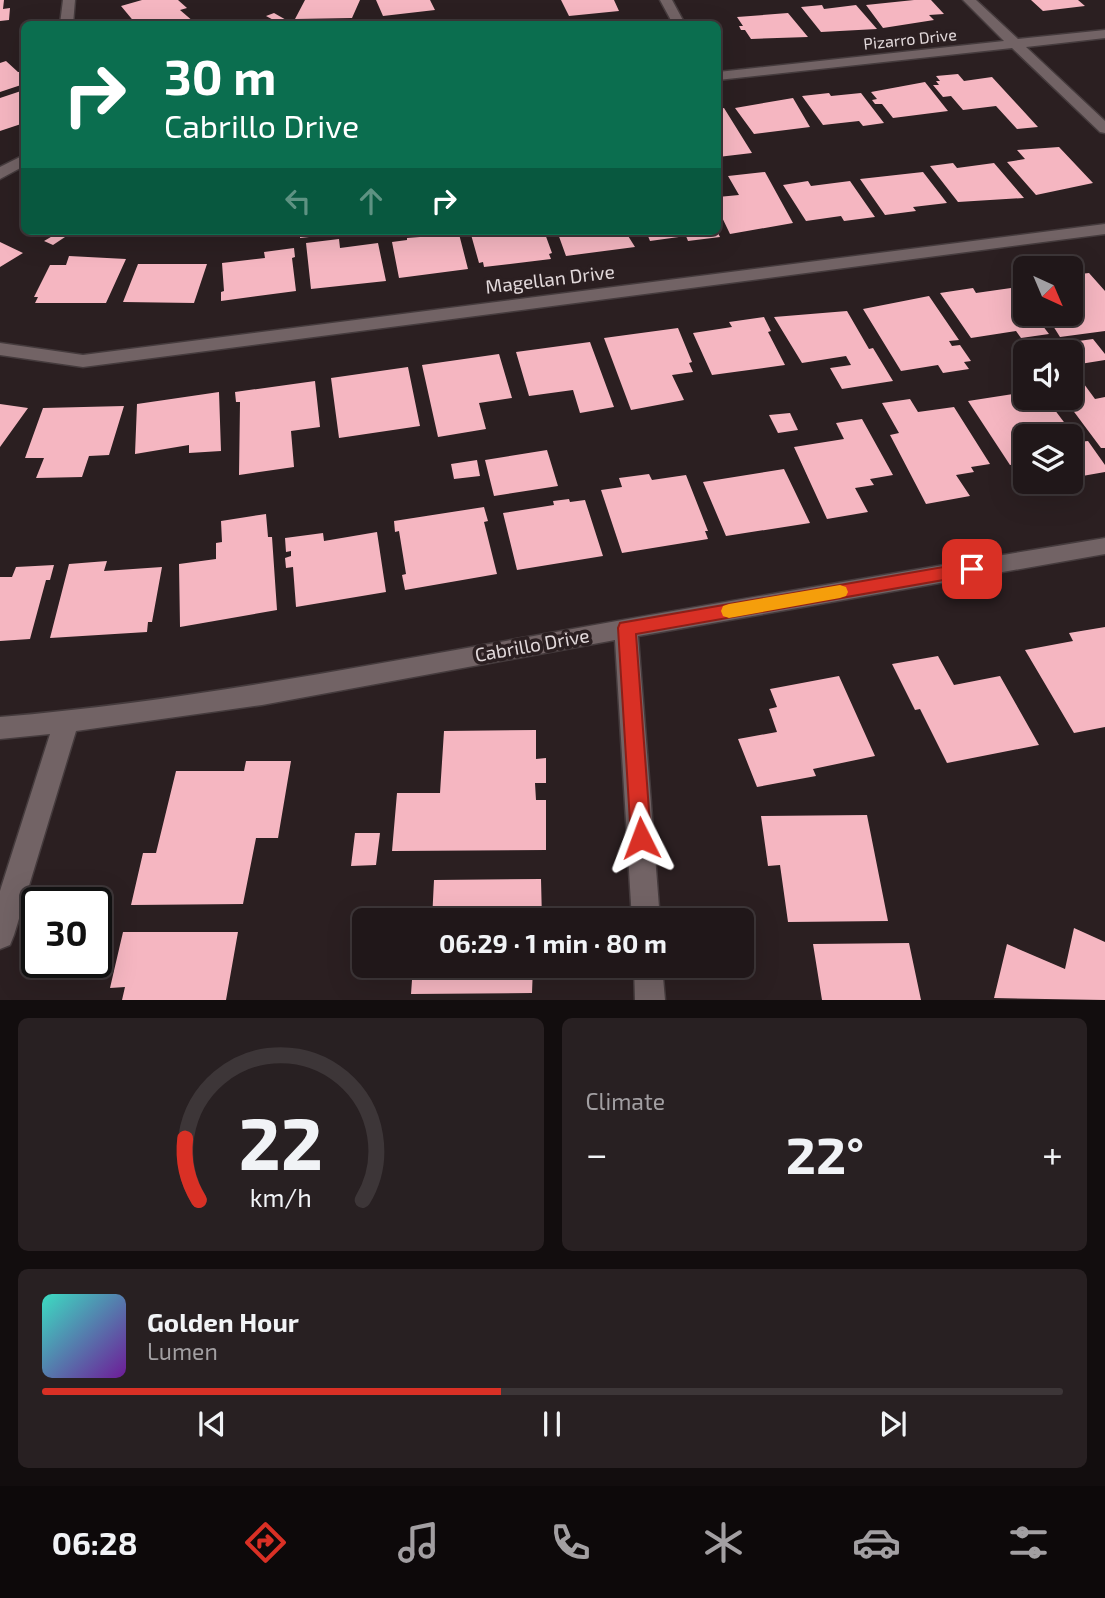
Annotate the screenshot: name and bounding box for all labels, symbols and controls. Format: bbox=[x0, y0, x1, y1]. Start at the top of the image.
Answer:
street label: Pizarro Drive bbox=[862, 24, 957, 53]
text: 30 m bbox=[164, 46, 276, 105]
icon: right bbox=[49, 49, 140, 140]
text: Cabrillo Drive bbox=[164, 106, 359, 144]
icon: left bbox=[279, 182, 317, 220]
icon: ahead bbox=[352, 182, 390, 220]
icon: right bbox=[425, 182, 463, 220]
north arrow bbox=[1013, 256, 1083, 326]
map controls bbox=[1013, 256, 1083, 494]
street label: Magellan Drive bbox=[484, 259, 616, 298]
button: sound bbox=[1013, 340, 1083, 410]
button: layers bbox=[1013, 424, 1083, 494]
pin bbox=[942, 539, 1002, 599]
icon: arrive bbox=[953, 550, 991, 588]
street label: Cabrillo Drive bbox=[473, 623, 591, 666]
position arrow bbox=[604, 801, 678, 875]
speed limit sign: 30 bbox=[21, 887, 112, 978]
text: 06:29 · 1 min · 80 m bbox=[439, 927, 667, 958]
text: Climate bbox=[586, 1087, 665, 1115]
text: 22 bbox=[238, 1098, 323, 1186]
text: 22° bbox=[786, 1122, 864, 1184]
text: − bbox=[586, 1130, 608, 1176]
text: + bbox=[1042, 1130, 1063, 1176]
text: km/h bbox=[250, 1182, 312, 1212]
text: Golden Hour bbox=[147, 1306, 299, 1337]
text: Lumen bbox=[147, 1337, 218, 1365]
icon: previous bbox=[193, 1405, 231, 1443]
icon: pause bbox=[533, 1405, 571, 1443]
icon: next bbox=[874, 1405, 912, 1443]
icon: directions bbox=[241, 1518, 290, 1567]
icon: music bbox=[394, 1518, 443, 1567]
icon: phone bbox=[546, 1518, 595, 1567]
icon: climate bbox=[699, 1518, 748, 1567]
icon: car bbox=[852, 1518, 901, 1567]
icon: filters bbox=[1004, 1518, 1053, 1567]
text: 06:28 bbox=[52, 1523, 138, 1561]

